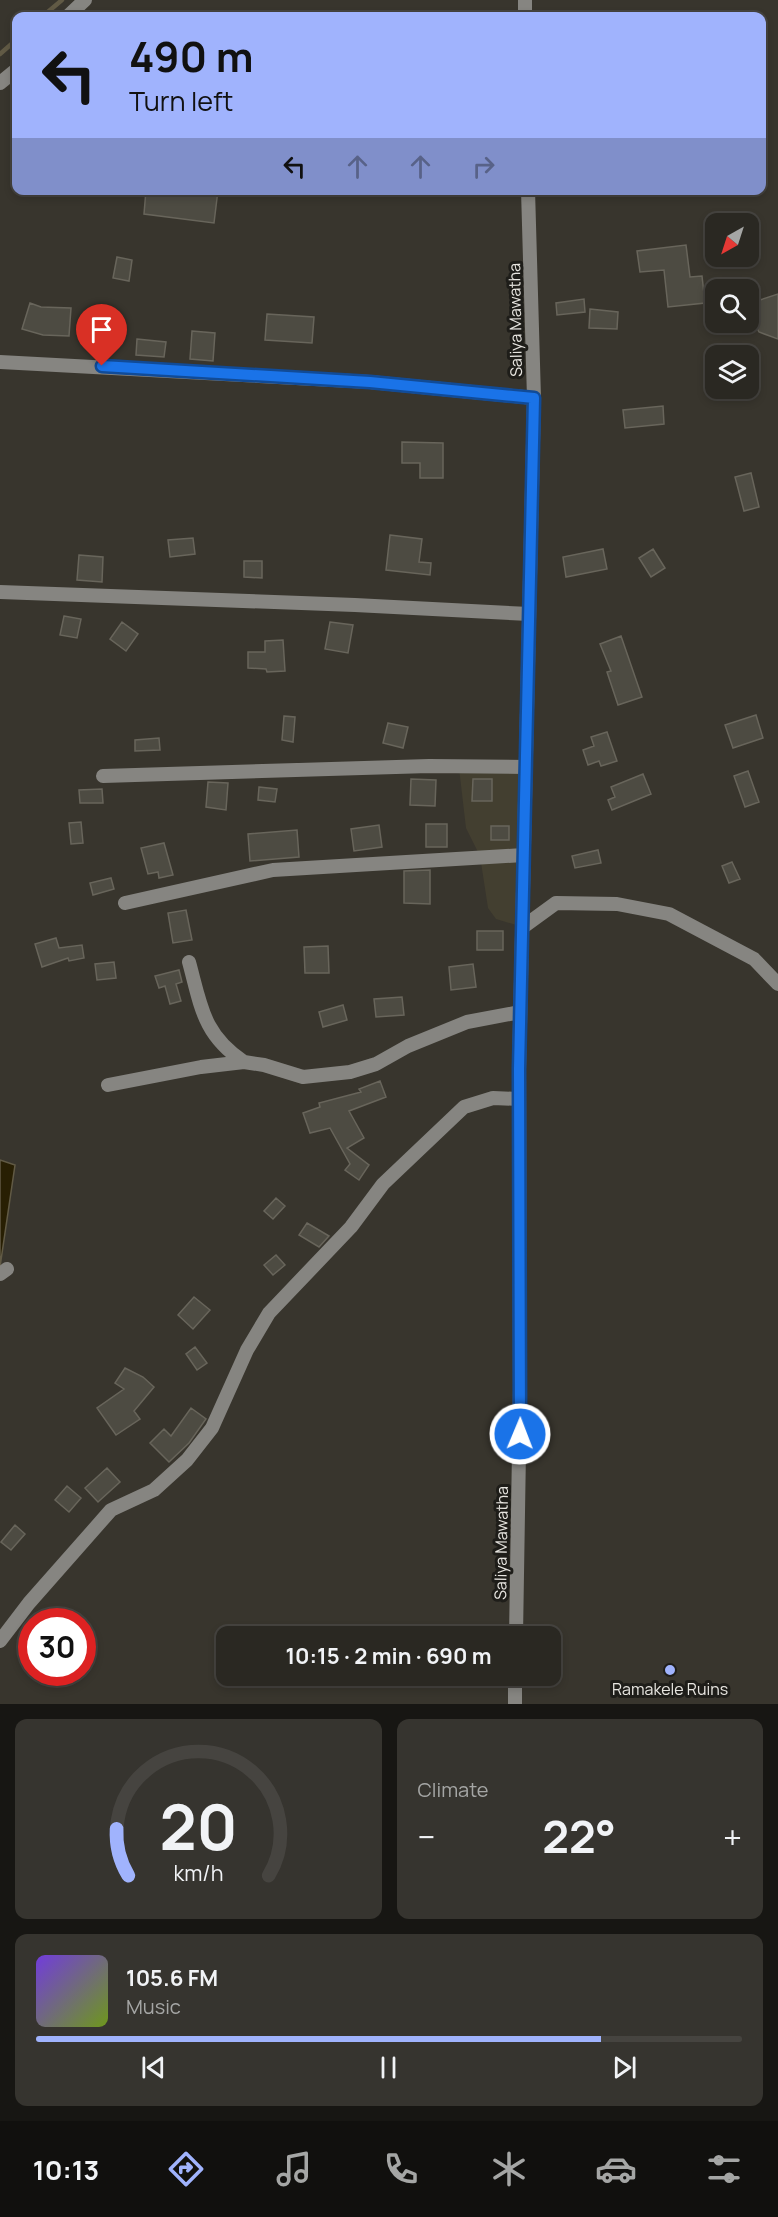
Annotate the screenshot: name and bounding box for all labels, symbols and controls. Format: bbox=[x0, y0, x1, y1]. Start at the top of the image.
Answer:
text: 490 m bbox=[129, 27, 253, 85]
icon: left bbox=[30, 36, 108, 114]
text: Turn left bbox=[129, 82, 233, 119]
icon: left bbox=[278, 150, 311, 183]
icon: ahead bbox=[341, 150, 374, 183]
icon: ahead bbox=[404, 150, 437, 183]
icon: right bbox=[467, 150, 500, 183]
north arrow bbox=[705, 213, 759, 267]
map controls bbox=[705, 213, 759, 399]
street label: Saliya Mawatha bbox=[503, 263, 527, 377]
button: search bbox=[705, 279, 759, 333]
pin bbox=[76, 304, 127, 366]
icon: arrive bbox=[85, 313, 118, 346]
button: layers bbox=[705, 345, 759, 399]
position arrow bbox=[488, 1402, 552, 1466]
street label: Saliya Mawatha bbox=[489, 1486, 513, 1600]
speed limit sign: 30 bbox=[18, 1608, 96, 1686]
text: 10:15 · 2 min · 690 m bbox=[285, 1641, 492, 1671]
marker: Ramakele Ruins bbox=[663, 1663, 677, 1677]
place label: Ramakele Ruins bbox=[612, 1678, 728, 1700]
text: Climate bbox=[418, 1776, 489, 1803]
text: 20 bbox=[159, 1783, 237, 1869]
text: 22° bbox=[542, 1805, 616, 1867]
text: − bbox=[418, 1814, 435, 1859]
text: + bbox=[723, 1814, 742, 1859]
text: km/h bbox=[173, 1858, 223, 1887]
text: 105.6 FM bbox=[126, 1963, 218, 1993]
text: Music bbox=[126, 1993, 181, 2020]
icon: previous bbox=[137, 2051, 170, 2084]
icon: pause bbox=[372, 2051, 405, 2084]
icon: next bbox=[608, 2051, 641, 2084]
icon: directions bbox=[165, 2148, 207, 2190]
icon: music bbox=[273, 2148, 315, 2190]
icon: phone bbox=[380, 2148, 422, 2190]
icon: climate bbox=[488, 2148, 530, 2190]
icon: car bbox=[595, 2148, 637, 2190]
icon: filters bbox=[703, 2148, 745, 2190]
text: 10:13 bbox=[33, 2151, 99, 2188]

